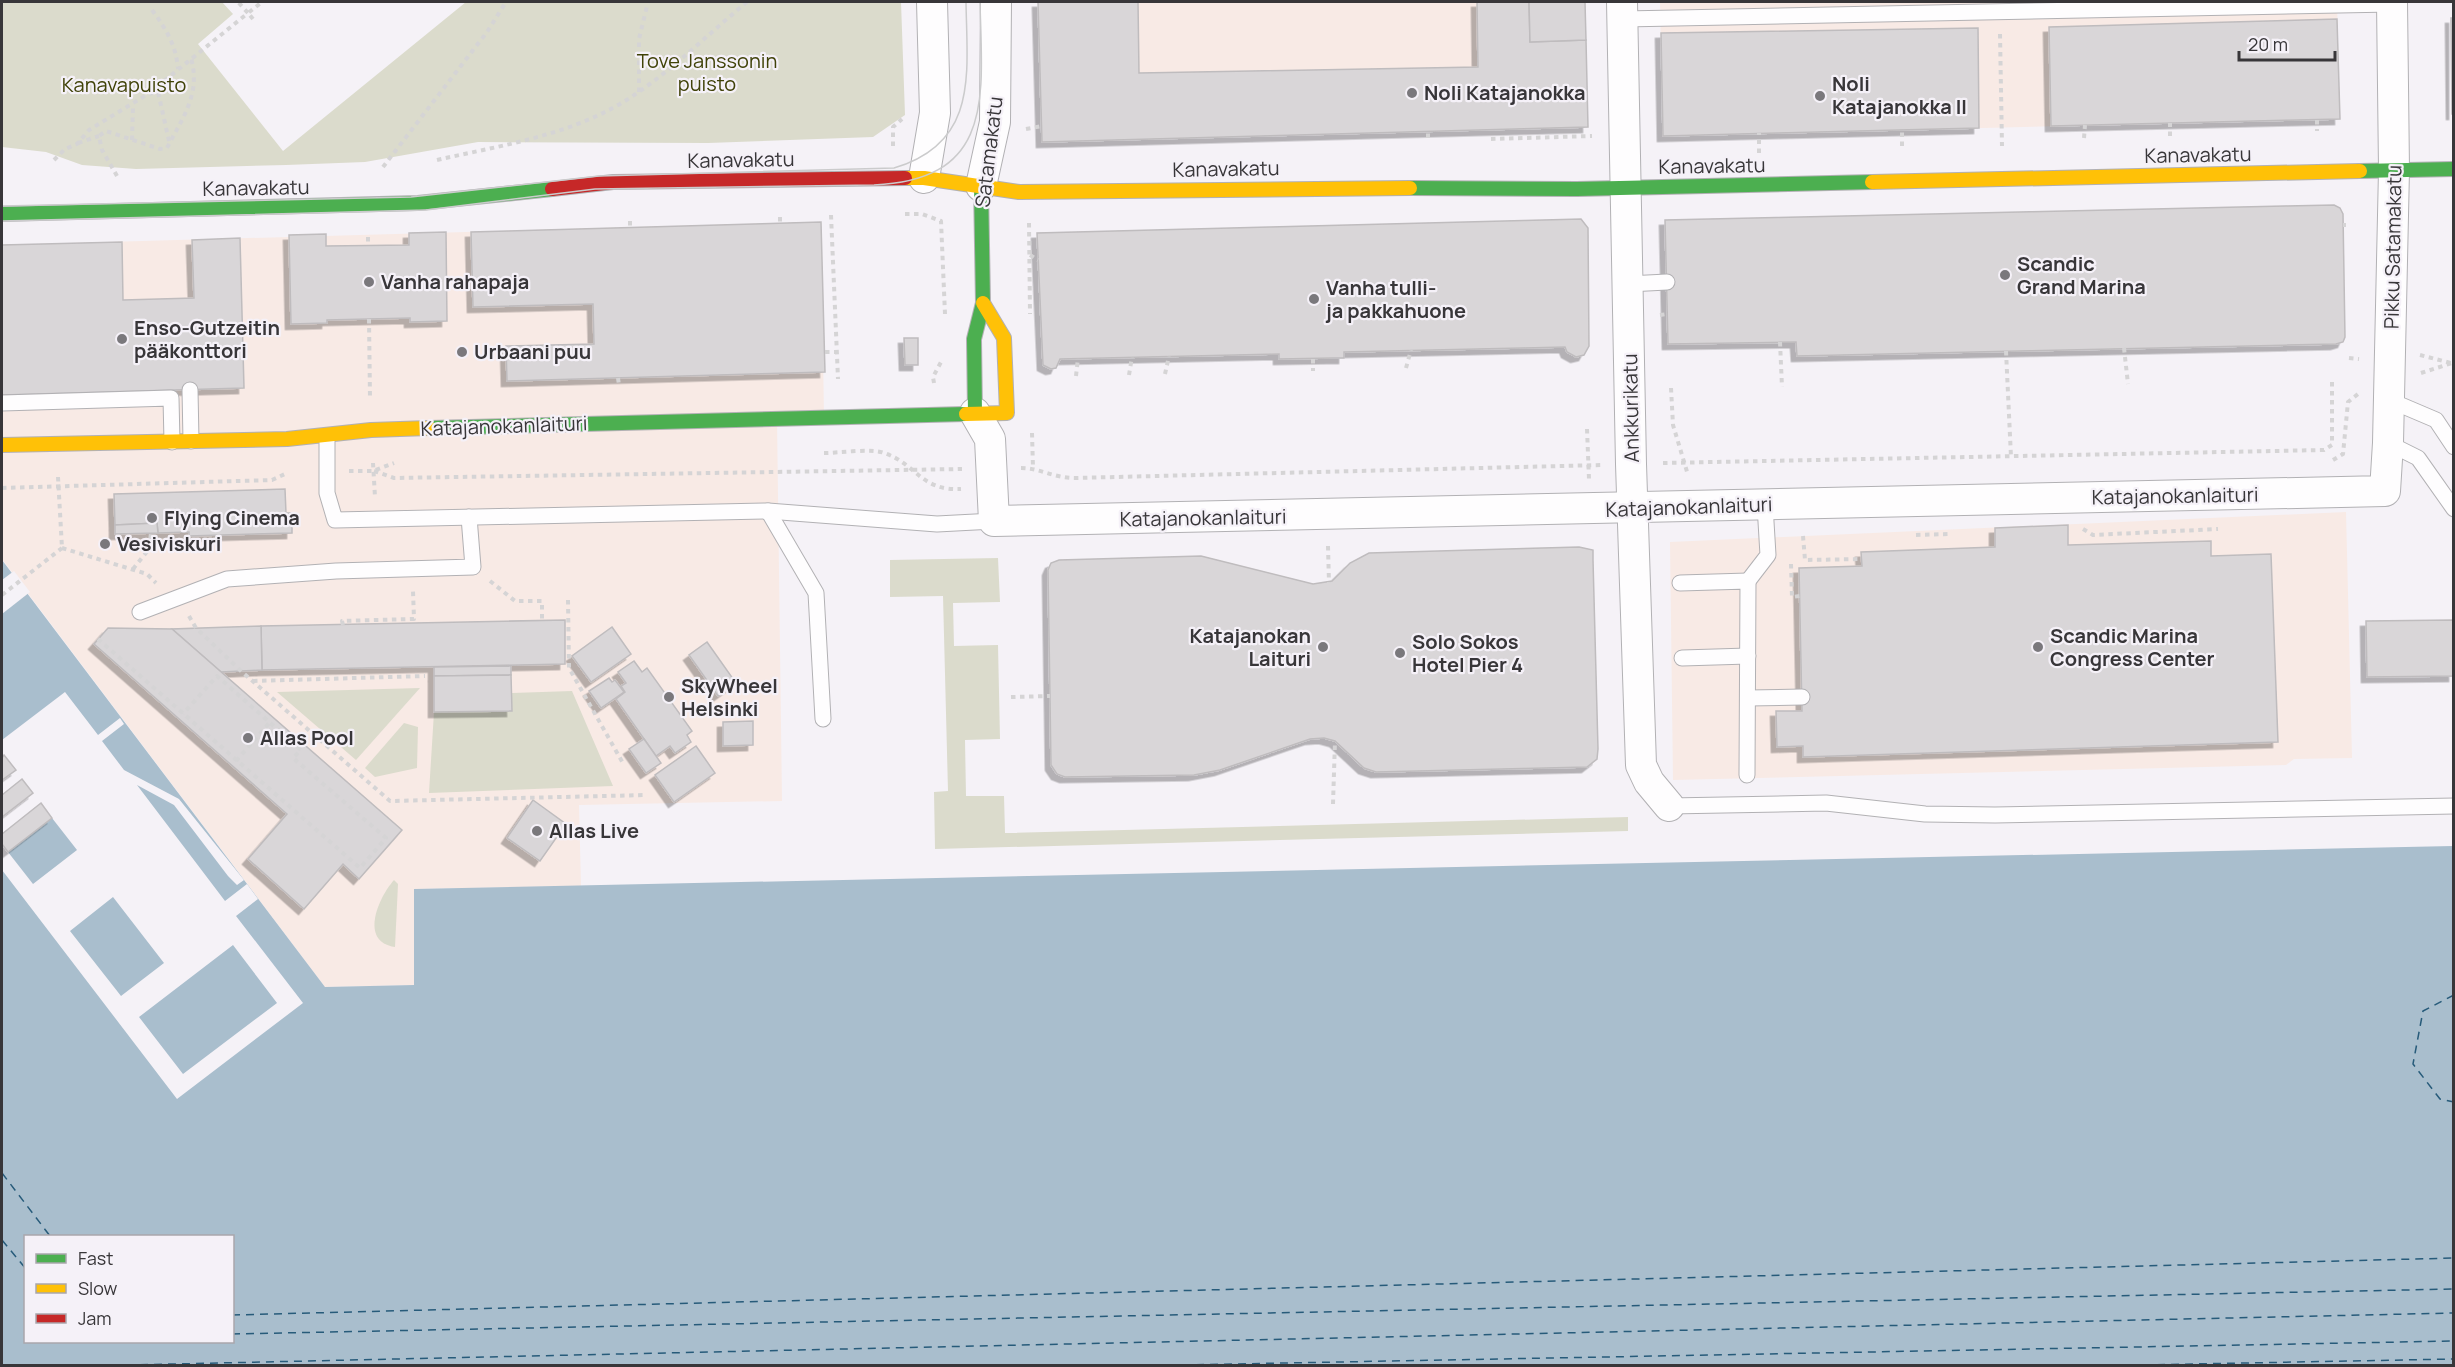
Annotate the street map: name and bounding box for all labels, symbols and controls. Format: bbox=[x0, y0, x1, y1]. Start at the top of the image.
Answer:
scale bar bbox=[2239, 24, 2335, 62]
text: 20 m bbox=[2248, 32, 2288, 56]
park label: Tove Janssonin puisto bbox=[637, 47, 777, 97]
place label: Noli Katajanokka II bbox=[1832, 70, 1967, 120]
park label: Kanavapuisto bbox=[62, 71, 186, 98]
place label: Noli Katajanokka bbox=[1424, 79, 1586, 106]
marker: Noli Katajanokka bbox=[1405, 86, 1419, 100]
marker: Noli Katajanokka II bbox=[1813, 89, 1827, 103]
street label: Satamakatu bbox=[968, 95, 1009, 209]
street label: Kanavakatu bbox=[2144, 140, 2252, 169]
street label: Kanavakatu bbox=[687, 145, 795, 174]
street label: Kanavakatu bbox=[1658, 151, 1766, 180]
street label: Kanavakatu bbox=[1172, 154, 1280, 183]
street label: Pikku Satamakatu bbox=[2378, 165, 2407, 329]
street label: Kanavakatu bbox=[202, 173, 310, 202]
place label: Scandic Grand Marina bbox=[2017, 250, 2146, 300]
place label: Vanha rahapaja bbox=[381, 268, 529, 295]
marker: Scandic Grand Marina bbox=[1998, 268, 2012, 282]
place label: Vanha tulli- ja pakkahuone bbox=[1325, 274, 1466, 324]
marker: Vanha rahapaja bbox=[362, 275, 376, 289]
marker: Vanha tulli- ja pakkahuone bbox=[1307, 292, 1321, 306]
place label: Enso-Gutzeitin pääkonttori bbox=[134, 314, 280, 364]
marker: Enso-Gutzeitin pääkonttori bbox=[115, 332, 129, 346]
place label: Urbaani puu bbox=[474, 338, 591, 365]
marker: Urbaani puu bbox=[455, 345, 469, 359]
street label: Ankkurikatu bbox=[1616, 353, 1645, 463]
street label: Katajanokanlaituri bbox=[420, 409, 588, 442]
street label: Katajanokanlaituri bbox=[2091, 481, 2259, 510]
street label: Katajanokanlaituri bbox=[1605, 490, 1773, 523]
street label: Katajanokanlaituri bbox=[1119, 503, 1287, 532]
place label: Flying Cinema bbox=[164, 504, 300, 531]
marker: Flying Cinema bbox=[145, 511, 159, 525]
place label: Vesiviskuri bbox=[117, 530, 221, 557]
marker: Vesiviskuri bbox=[98, 537, 112, 551]
place label: Katajanokan Laituri bbox=[1190, 622, 1311, 672]
place label: Scandic Marina Congress Center bbox=[2050, 622, 2215, 672]
place label: Solo Sokos Hotel Pier 4 bbox=[1412, 628, 1523, 678]
marker: Katajanokan Laituri bbox=[1316, 640, 1330, 654]
marker: Scandic Marina Congress Center bbox=[2031, 640, 2045, 654]
marker: Solo Sokos Hotel Pier 4 bbox=[1393, 646, 1407, 660]
place label: SkyWheel Helsinki bbox=[681, 672, 778, 722]
marker: SkyWheel Helsinki bbox=[662, 690, 676, 704]
place label: Allas Pool bbox=[260, 724, 354, 751]
marker: Allas Pool bbox=[241, 731, 255, 745]
place label: Allas Live bbox=[549, 817, 639, 844]
marker: Allas Live bbox=[530, 824, 544, 838]
legend bbox=[24, 1235, 234, 1343]
text: Fast bbox=[78, 1246, 113, 1270]
text: Slow bbox=[78, 1276, 118, 1300]
text: Jam bbox=[78, 1306, 112, 1330]

